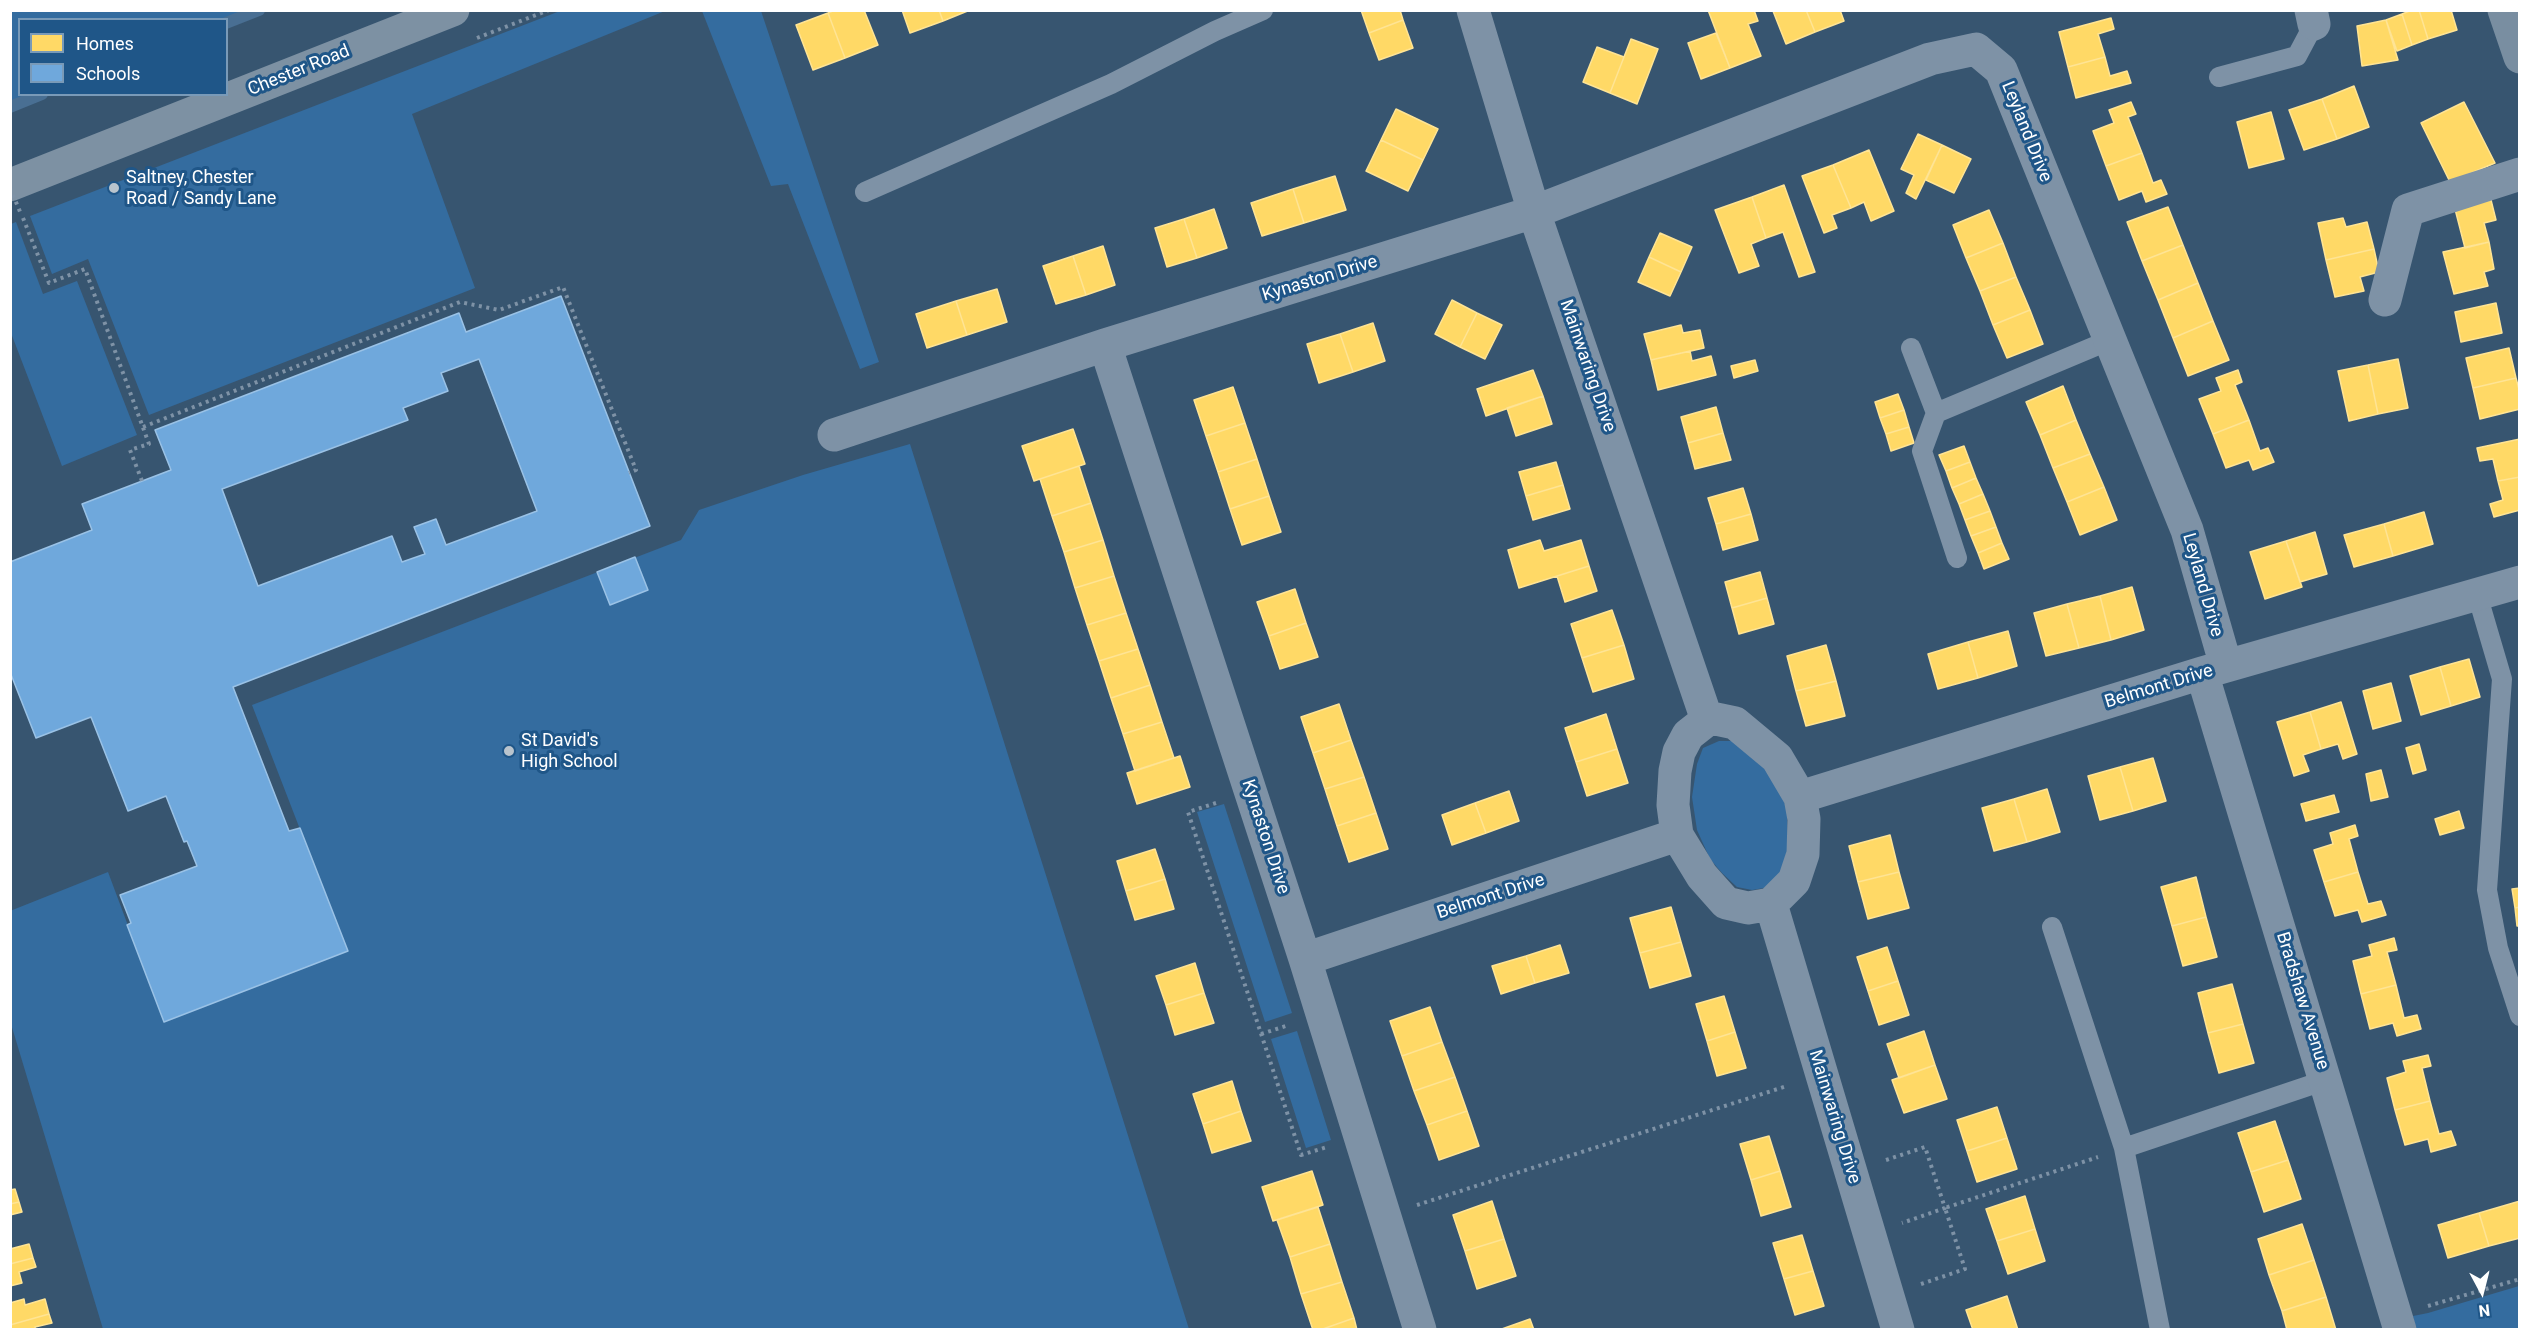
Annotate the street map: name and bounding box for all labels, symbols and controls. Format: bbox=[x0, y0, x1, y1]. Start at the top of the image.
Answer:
legend bbox=[18, 18, 228, 96]
text: Homes bbox=[76, 33, 134, 54]
street label: Chester Road bbox=[245, 41, 353, 101]
text: Schools bbox=[76, 63, 140, 84]
street label: Leyland Drive bbox=[1996, 78, 2056, 186]
place label: Saltney, Chester Road / Sandy Lane bbox=[126, 167, 276, 210]
marker: Saltney, Chester Road / Sandy Lane bbox=[107, 181, 121, 195]
street label: Kynaston Drive bbox=[1260, 251, 1380, 307]
street label: Mainwaring Drive bbox=[1554, 297, 1620, 435]
street label: Leyland Drive bbox=[2177, 531, 2227, 639]
street label: Belmont Drive bbox=[2102, 660, 2216, 714]
place label: St David's High School bbox=[521, 730, 618, 772]
marker: St David's High School bbox=[502, 744, 516, 758]
street label: Kynaston Drive bbox=[1236, 777, 1294, 897]
street label: Belmont Drive bbox=[1434, 869, 1548, 925]
street label: Bradshaw Avenue bbox=[2271, 930, 2333, 1072]
street label: Mainwaring Drive bbox=[1803, 1048, 1865, 1186]
north arrow bbox=[2452, 1262, 2512, 1322]
text: N bbox=[2477, 1300, 2491, 1320]

